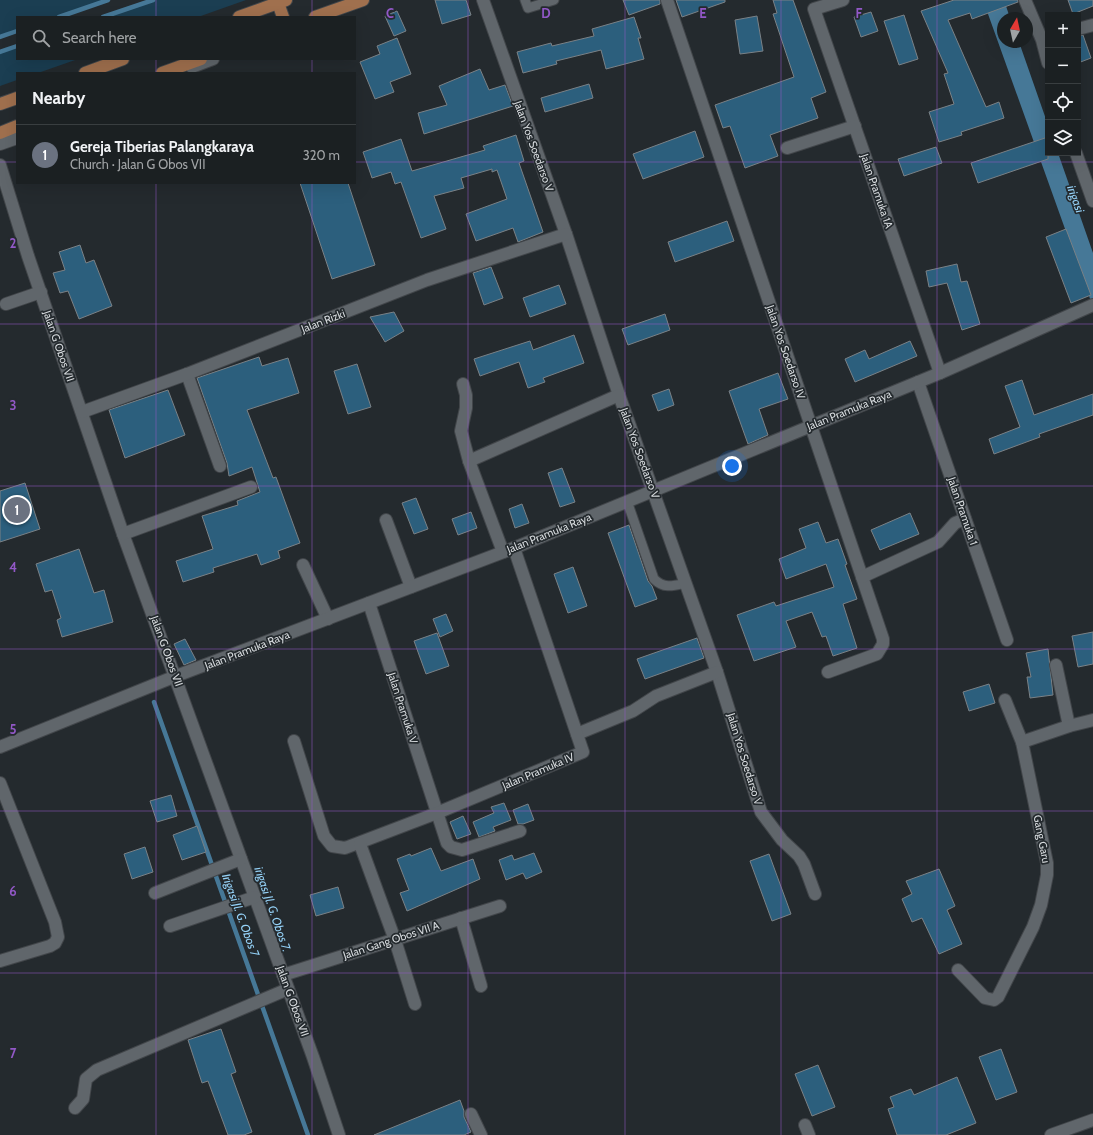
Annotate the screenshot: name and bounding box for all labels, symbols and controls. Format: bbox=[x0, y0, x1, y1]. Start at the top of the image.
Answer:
text: C bbox=[386, 5, 394, 21]
text: D bbox=[541, 5, 551, 21]
text: E bbox=[699, 5, 707, 21]
text: F bbox=[856, 5, 863, 21]
north arrow bbox=[997, 12, 1033, 48]
map controls bbox=[1045, 12, 1081, 156]
button: + bbox=[1045, 12, 1081, 48]
search box bbox=[16, 16, 356, 60]
icon: search bbox=[30, 27, 52, 49]
text: Search here bbox=[62, 29, 137, 47]
button: − bbox=[1045, 48, 1081, 84]
button: locate bbox=[1045, 84, 1081, 120]
text: Nearby bbox=[32, 88, 85, 108]
street label: Jalan Yos Soedarso V bbox=[511, 98, 557, 194]
button: layers bbox=[1045, 120, 1081, 156]
text: Gereja Tiberias Palangkaraya bbox=[70, 138, 254, 156]
text: 1 bbox=[43, 147, 47, 163]
text: 320 m bbox=[303, 147, 340, 163]
street label: Jalan Pramuka 1A bbox=[857, 151, 896, 230]
text: Church · Jalan G Obos VII bbox=[70, 156, 205, 172]
water label: irigasi bbox=[1064, 183, 1088, 215]
text: 2 bbox=[10, 235, 17, 251]
street label: Jalan Yos Soedarso IV bbox=[763, 302, 809, 401]
street label: Jalan Rizki bbox=[298, 306, 347, 336]
street label: Jalan G Obos VII bbox=[40, 308, 78, 383]
street label: Jalan Pramuka Raya bbox=[804, 386, 894, 434]
text: 3 bbox=[9, 397, 17, 413]
street label: Jalan Yos Soedarso V bbox=[617, 405, 663, 501]
your location bbox=[722, 456, 742, 476]
street label: Jalan Pramuka 1 bbox=[945, 474, 981, 547]
pin: 1 bbox=[4, 495, 30, 525]
street label: Jalan Pramuka Raya bbox=[504, 509, 594, 557]
text: 4 bbox=[9, 559, 17, 575]
street label: Jalan G Obos VII bbox=[147, 613, 186, 688]
street label: Jalan Pramuka Raya bbox=[202, 627, 292, 673]
street label: Jalan Pramuka V bbox=[385, 670, 421, 746]
street label: Jalan Yos Soedarso V bbox=[724, 710, 766, 807]
text: 5 bbox=[10, 721, 17, 737]
street label: Jalan Pramuka IV bbox=[499, 749, 576, 793]
street label: Gang Garu bbox=[1030, 814, 1054, 864]
water label: irigasi Jl. G. Obos 7. bbox=[251, 865, 295, 953]
water label: Irigasi Jl. G. Obos 7 bbox=[219, 871, 263, 960]
text: 6 bbox=[9, 883, 17, 899]
street label: Jalan Gang Obos VII A bbox=[340, 918, 441, 962]
street label: Jalan G Obos VII bbox=[273, 963, 312, 1038]
text: 7 bbox=[10, 1045, 17, 1061]

